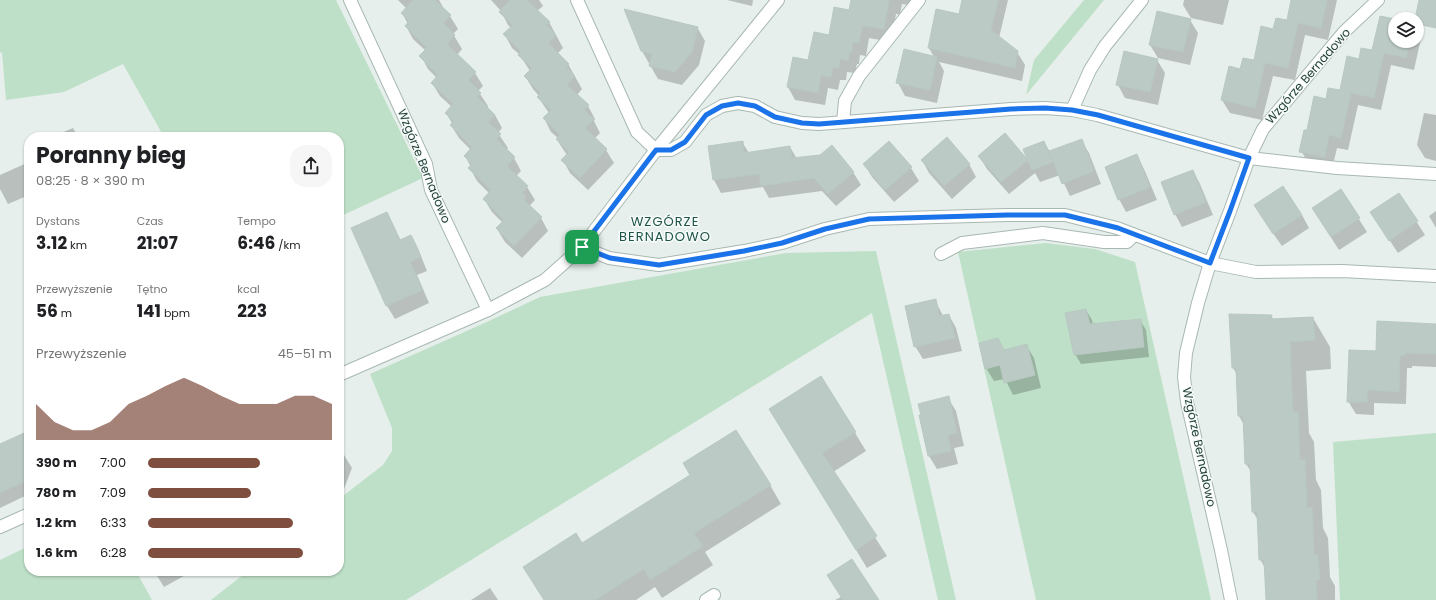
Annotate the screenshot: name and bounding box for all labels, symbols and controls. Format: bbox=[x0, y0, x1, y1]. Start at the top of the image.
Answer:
map controls bbox=[1388, 12, 1424, 48]
button: layers bbox=[1388, 12, 1424, 48]
street label: Wzgórze Bernadowo bbox=[1261, 24, 1354, 127]
street label: Wzgórze Bernadowo bbox=[394, 106, 455, 226]
text: Poranny bieg bbox=[36, 140, 186, 171]
button: share bbox=[290, 145, 332, 187]
text: 08:25 · 8 × 390 m bbox=[36, 171, 145, 190]
district label: WZGÓRZE BERNADOWO bbox=[619, 212, 711, 246]
text: Dystans bbox=[36, 213, 80, 229]
text: Czas bbox=[137, 213, 163, 229]
text: Tempo bbox=[237, 213, 276, 229]
pin bbox=[565, 230, 599, 264]
text: 3.12 bbox=[36, 231, 67, 255]
text: 21:07 bbox=[137, 231, 178, 255]
text: 6:46 bbox=[237, 231, 275, 255]
icon: arrive bbox=[571, 236, 593, 258]
text: km bbox=[67, 237, 87, 253]
text: /km bbox=[275, 237, 301, 253]
text: Przewyższenie bbox=[36, 281, 113, 297]
text: Tętno bbox=[137, 281, 168, 297]
text: kcal bbox=[237, 281, 260, 297]
text: 56 bbox=[36, 299, 58, 323]
text: 141 bbox=[137, 299, 161, 323]
text: 223 bbox=[237, 299, 267, 323]
text: m bbox=[58, 305, 72, 321]
text: bpm bbox=[161, 305, 190, 321]
text: Przewyższenie bbox=[36, 344, 127, 363]
text: 45–51 m bbox=[278, 344, 332, 363]
street label: Wzgórze Bernadowo bbox=[1179, 386, 1221, 509]
text: 390 m bbox=[36, 453, 77, 472]
text: 7:00 bbox=[100, 453, 126, 472]
text: 780 m bbox=[36, 483, 76, 502]
text: 7:09 bbox=[100, 483, 126, 502]
text: 1.2 km bbox=[36, 513, 77, 532]
text: 6:33 bbox=[100, 513, 126, 532]
text: 1.6 km bbox=[36, 543, 77, 562]
text: 6:28 bbox=[100, 543, 127, 562]

